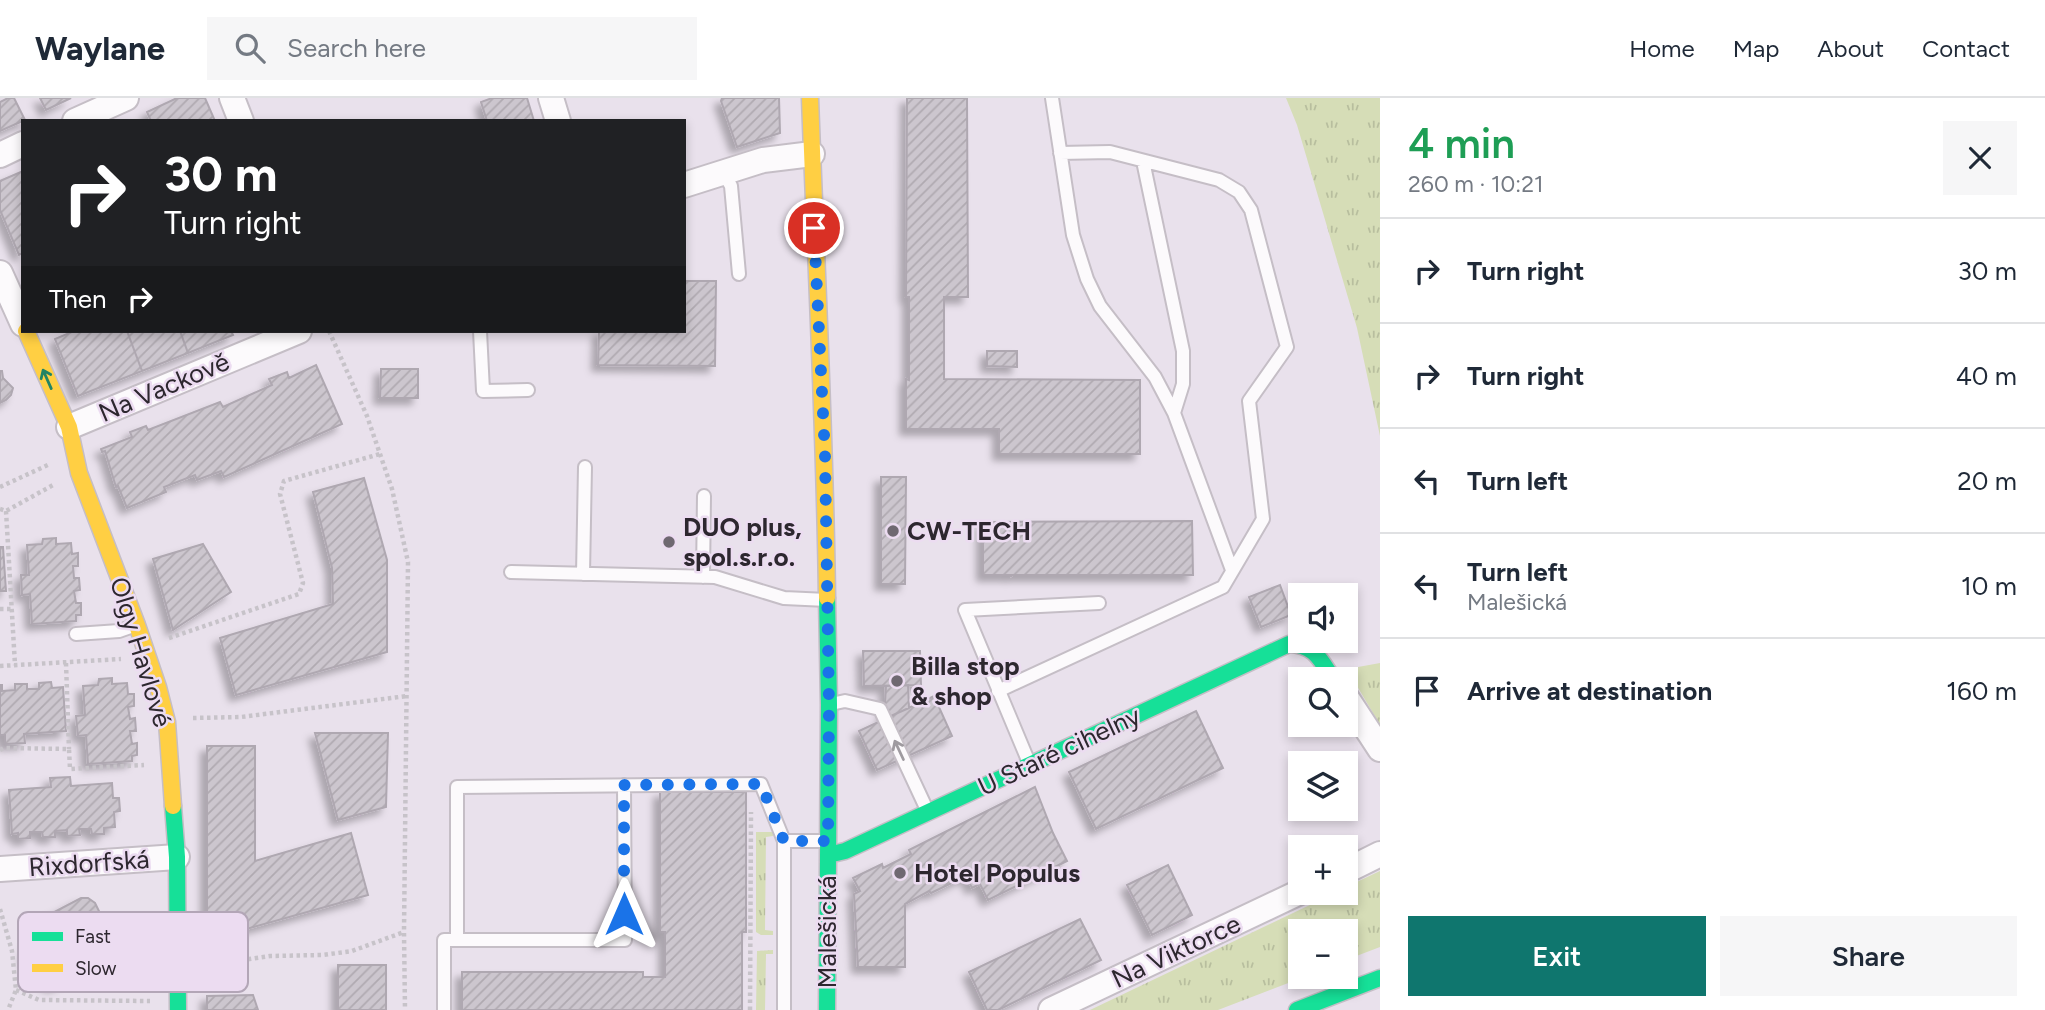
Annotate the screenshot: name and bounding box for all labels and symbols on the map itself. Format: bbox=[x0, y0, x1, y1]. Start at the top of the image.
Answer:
pin bbox=[784, 198, 844, 258]
street label: Na Vackově bbox=[94, 345, 234, 429]
one-way arrow bbox=[40, 368, 53, 390]
place label: DUO plus, spol.s.r.o. bbox=[683, 511, 802, 573]
place label: CW-TECH bbox=[907, 515, 1031, 547]
marker: CW-TECH bbox=[885, 523, 901, 539]
marker: DUO plus, spol.s.r.o. bbox=[661, 534, 677, 550]
street label: Olgy Havlové bbox=[103, 573, 179, 731]
place label: Billa stop & shop bbox=[911, 650, 1020, 712]
marker: Billa stop & shop bbox=[889, 673, 905, 689]
street label: U Staré cihelny bbox=[973, 699, 1146, 803]
one-way arrow bbox=[892, 740, 905, 762]
street label: Rixdorfská bbox=[28, 843, 150, 883]
place label: Hotel Populus bbox=[914, 857, 1080, 889]
marker: Hotel Populus bbox=[892, 865, 908, 881]
street label: Malešická bbox=[811, 875, 843, 989]
position arrow bbox=[587, 877, 661, 951]
street label: Na Viktorce bbox=[1107, 907, 1245, 995]
legend bbox=[18, 912, 248, 992]
text: Fast bbox=[75, 925, 111, 948]
text: Slow bbox=[75, 957, 117, 980]

